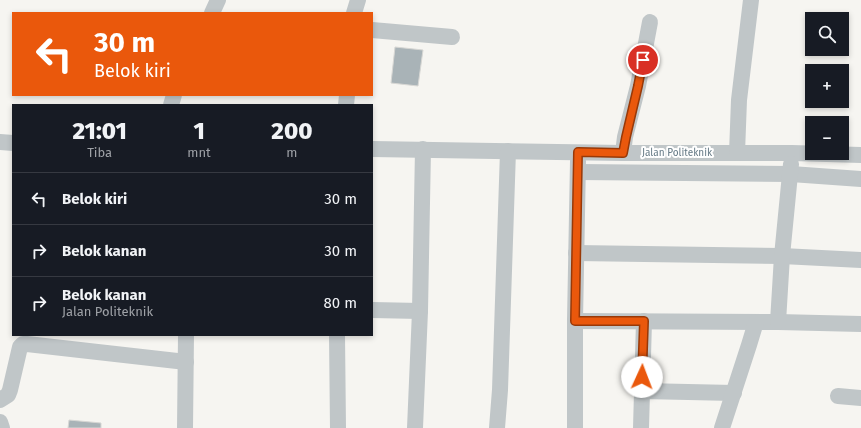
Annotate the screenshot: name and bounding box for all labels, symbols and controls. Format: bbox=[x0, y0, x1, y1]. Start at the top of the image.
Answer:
map controls bbox=[805, 12, 849, 160]
button: search bbox=[805, 12, 849, 56]
text: 30 m bbox=[94, 26, 155, 59]
icon: left bbox=[28, 28, 80, 80]
pin bbox=[626, 43, 660, 77]
icon: arrive bbox=[632, 49, 654, 71]
text: Belok kiri bbox=[94, 60, 171, 82]
button: + bbox=[805, 64, 849, 108]
button: − bbox=[805, 116, 849, 160]
text: 21:01 bbox=[73, 117, 127, 145]
text: 1 bbox=[193, 117, 205, 145]
text: 200 bbox=[271, 117, 312, 145]
text: Tiba bbox=[87, 145, 112, 160]
text: mnt bbox=[187, 145, 211, 160]
text: m bbox=[286, 145, 297, 160]
street label: Jalan Politeknik bbox=[642, 147, 713, 159]
icon: left bbox=[28, 188, 50, 210]
text: Belok kiri bbox=[62, 190, 127, 208]
text: 30 m bbox=[324, 190, 357, 208]
icon: right bbox=[28, 240, 50, 262]
text: Belok kanan bbox=[62, 242, 146, 260]
text: 30 m bbox=[324, 242, 357, 260]
text: Belok kanan bbox=[62, 286, 146, 304]
icon: right bbox=[28, 292, 50, 314]
text: 80 m bbox=[324, 294, 357, 312]
text: Jalan Politeknik bbox=[62, 304, 153, 319]
position arrow bbox=[621, 356, 663, 398]

